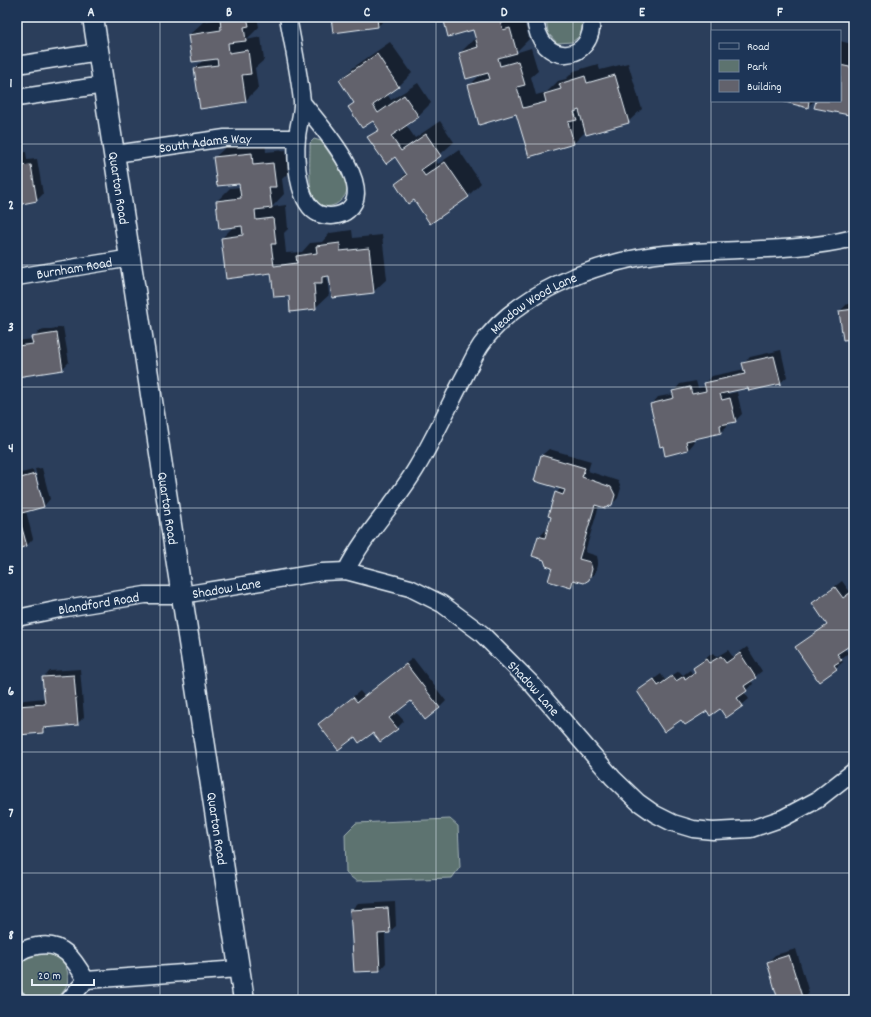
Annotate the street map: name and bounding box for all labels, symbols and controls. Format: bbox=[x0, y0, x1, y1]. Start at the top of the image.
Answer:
text: A bbox=[87, 4, 95, 23]
text: B bbox=[226, 4, 232, 23]
text: C bbox=[364, 4, 371, 23]
text: D bbox=[501, 4, 508, 23]
text: E bbox=[639, 4, 646, 23]
text: F bbox=[777, 4, 783, 23]
legend bbox=[711, 30, 841, 102]
text: Road bbox=[747, 39, 769, 56]
text: Park bbox=[747, 59, 768, 76]
text: 1 bbox=[10, 75, 13, 94]
text: Building bbox=[747, 79, 782, 96]
street label: South Adams Way bbox=[158, 130, 252, 159]
street label: Quarton Road bbox=[102, 151, 133, 226]
text: 2 bbox=[8, 197, 14, 216]
street label: Burnham Road bbox=[35, 253, 114, 286]
street label: Meadow Wood Lane bbox=[486, 269, 580, 340]
text: 3 bbox=[8, 319, 14, 338]
text: 4 bbox=[8, 440, 14, 459]
street label: Quarton Road bbox=[151, 471, 182, 546]
text: 5 bbox=[8, 562, 14, 581]
street label: Shadow Lane bbox=[191, 574, 262, 605]
street label: Blandford Road bbox=[57, 588, 141, 621]
street label: Shadow Lane bbox=[502, 657, 563, 721]
text: 6 bbox=[8, 683, 15, 702]
street label: Quarton Road bbox=[200, 791, 231, 867]
text: 7 bbox=[9, 805, 14, 824]
text: 8 bbox=[8, 927, 14, 946]
scale bar bbox=[32, 961, 94, 987]
text: 20 m bbox=[38, 968, 61, 985]

